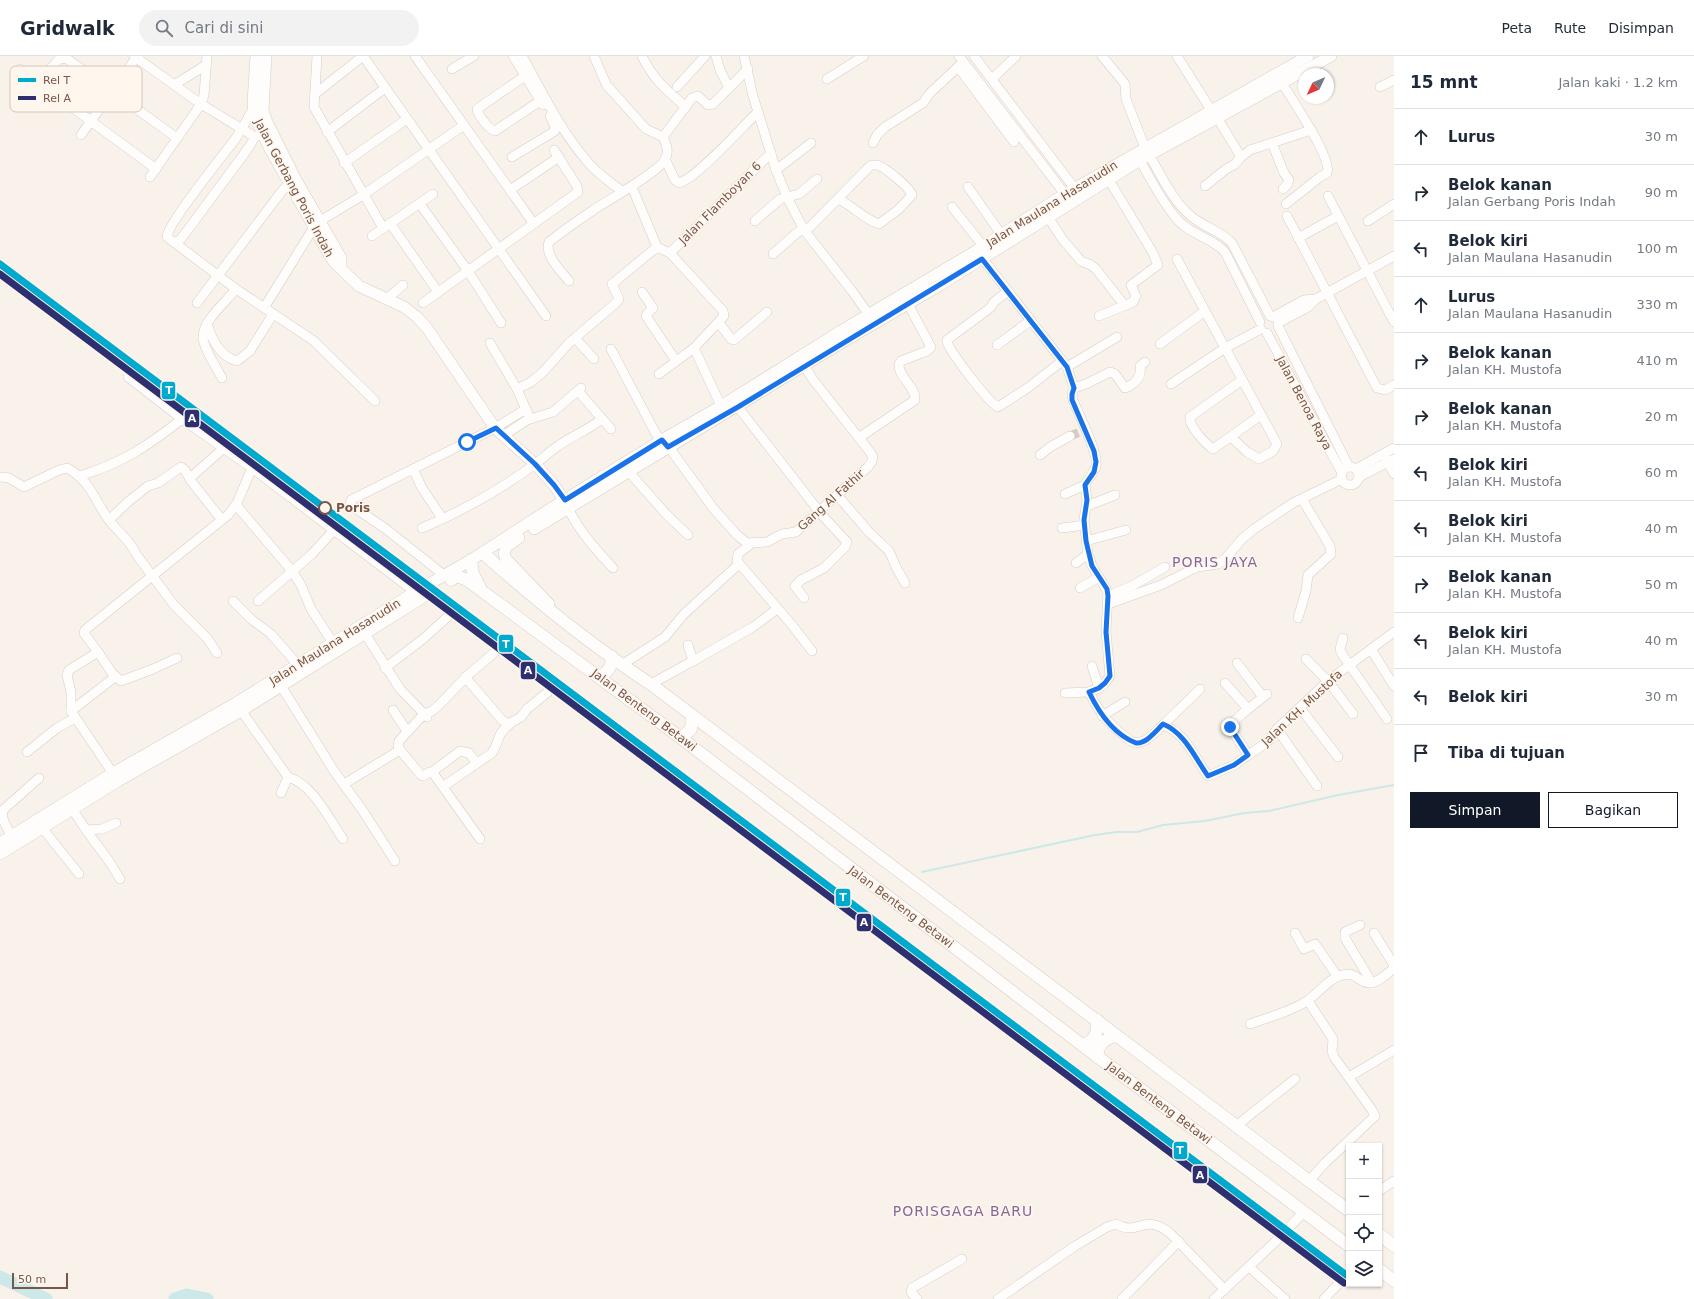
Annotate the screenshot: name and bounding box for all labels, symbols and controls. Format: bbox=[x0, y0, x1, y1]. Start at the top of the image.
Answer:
search box bbox=[139, 10, 419, 46]
text: Gridwalk bbox=[20, 17, 115, 39]
icon: search bbox=[153, 17, 175, 39]
text: Cari di sini bbox=[185, 19, 264, 37]
text: Peta bbox=[1501, 20, 1532, 36]
text: Rute bbox=[1554, 20, 1586, 36]
text: Disimpan bbox=[1608, 20, 1674, 36]
legend bbox=[10, 66, 142, 112]
north arrow bbox=[1298, 68, 1334, 104]
text: 15 mnt bbox=[1410, 72, 1478, 92]
text: Rel T bbox=[43, 74, 70, 87]
text: Jalan kaki · 1.2 km bbox=[1558, 75, 1678, 90]
text: Rel A bbox=[43, 92, 71, 105]
street label: Jalan Gerbang Poris Indah bbox=[251, 115, 337, 260]
icon: ahead bbox=[1410, 126, 1432, 148]
text: Lurus bbox=[1448, 128, 1495, 146]
text: 30 m bbox=[1645, 129, 1678, 144]
street label: Jalan Maulana Hasanudin bbox=[983, 158, 1120, 251]
street label: Jalan Flamboyan 6 bbox=[675, 159, 764, 248]
text: Belok kanan bbox=[1448, 176, 1552, 194]
icon: right bbox=[1410, 182, 1432, 204]
text: 90 m bbox=[1645, 185, 1678, 200]
text: Jalan Gerbang Poris Indah bbox=[1448, 194, 1616, 209]
text: Belok kiri bbox=[1448, 232, 1528, 250]
icon: left bbox=[1410, 238, 1432, 260]
text: 100 m bbox=[1636, 241, 1678, 256]
text: Jalan Maulana Hasanudin bbox=[1448, 250, 1612, 265]
text: Lurus bbox=[1448, 288, 1495, 306]
icon: ahead bbox=[1410, 294, 1432, 316]
text: 330 m bbox=[1636, 297, 1678, 312]
text: Jalan Maulana Hasanudin bbox=[1448, 306, 1612, 321]
text: Belok kanan bbox=[1448, 344, 1552, 362]
icon: right bbox=[1410, 350, 1432, 372]
street label: Jalan Benoa Raya bbox=[1273, 353, 1335, 452]
text: 410 m bbox=[1636, 353, 1678, 368]
text: Jalan KH. Mustofa bbox=[1448, 362, 1562, 377]
line badge: T bbox=[161, 381, 176, 400]
text: T bbox=[165, 384, 173, 397]
text: Belok kanan bbox=[1448, 400, 1552, 418]
icon: right bbox=[1410, 406, 1432, 428]
line badge: A bbox=[184, 409, 200, 428]
text: 20 m bbox=[1645, 409, 1678, 424]
text: A bbox=[188, 412, 197, 425]
text: Jalan KH. Mustofa bbox=[1448, 418, 1562, 433]
route start bbox=[458, 433, 476, 451]
text: Belok kiri bbox=[1448, 456, 1528, 474]
icon: left bbox=[1410, 462, 1432, 484]
text: 60 m bbox=[1645, 465, 1678, 480]
street label: Gang Al Fathir bbox=[795, 466, 867, 534]
text: Jalan KH. Mustofa bbox=[1448, 474, 1562, 489]
marker: Poris bbox=[318, 501, 332, 515]
place label: Poris bbox=[336, 501, 370, 515]
text: Belok kiri bbox=[1448, 512, 1528, 530]
icon: left bbox=[1410, 518, 1432, 540]
text: 40 m bbox=[1645, 521, 1678, 536]
text: Jalan KH. Mustofa bbox=[1448, 530, 1562, 545]
district label: PORIS JAYA bbox=[1172, 554, 1258, 570]
text: Belok kanan bbox=[1448, 568, 1552, 586]
icon: right bbox=[1410, 574, 1432, 596]
text: 50 m bbox=[1645, 577, 1678, 592]
text: Jalan KH. Mustofa bbox=[1448, 586, 1562, 601]
street label: Jalan Maulana Hasanudin bbox=[266, 596, 403, 689]
text: Belok kiri bbox=[1448, 624, 1528, 642]
icon: left bbox=[1410, 630, 1432, 652]
text: 40 m bbox=[1645, 633, 1678, 648]
line badge: T bbox=[498, 634, 514, 653]
text: T bbox=[502, 638, 510, 651]
text: Jalan KH. Mustofa bbox=[1448, 642, 1562, 657]
line badge: A bbox=[520, 661, 536, 680]
text: A bbox=[524, 664, 533, 677]
street label: Jalan Benteng Betawi bbox=[588, 665, 699, 754]
street label: Jalan KH. Mustofa bbox=[1258, 667, 1345, 750]
icon: left bbox=[1410, 686, 1432, 708]
text: Belok kiri bbox=[1448, 688, 1528, 706]
text: 30 m bbox=[1645, 689, 1678, 704]
route end bbox=[1221, 718, 1239, 736]
icon: arrive bbox=[1410, 742, 1432, 764]
text: Tiba di tujuan bbox=[1448, 744, 1565, 762]
button: Simpan bbox=[1410, 792, 1540, 828]
button: Bagikan bbox=[1548, 792, 1678, 828]
street label: Jalan Benteng Betawi bbox=[845, 862, 956, 951]
line badge: T bbox=[835, 888, 851, 907]
text: T bbox=[839, 891, 847, 904]
line badge: A bbox=[856, 913, 872, 932]
text: A bbox=[860, 916, 869, 929]
street label: Jalan Benteng Betawi bbox=[1103, 1058, 1214, 1147]
line badge: T bbox=[1173, 1141, 1188, 1160]
map controls bbox=[1346, 1143, 1382, 1287]
button: + bbox=[1346, 1143, 1382, 1179]
text: T bbox=[1176, 1144, 1184, 1157]
line badge: A bbox=[1192, 1165, 1208, 1184]
text: A bbox=[1196, 1169, 1205, 1182]
button: − bbox=[1346, 1179, 1382, 1215]
district label: PORISGAGA BARU bbox=[893, 1203, 1033, 1219]
button: locate bbox=[1346, 1215, 1382, 1251]
button: layers bbox=[1346, 1251, 1382, 1287]
scale bar bbox=[12, 1271, 68, 1290]
text: 50 m bbox=[18, 1273, 46, 1286]

